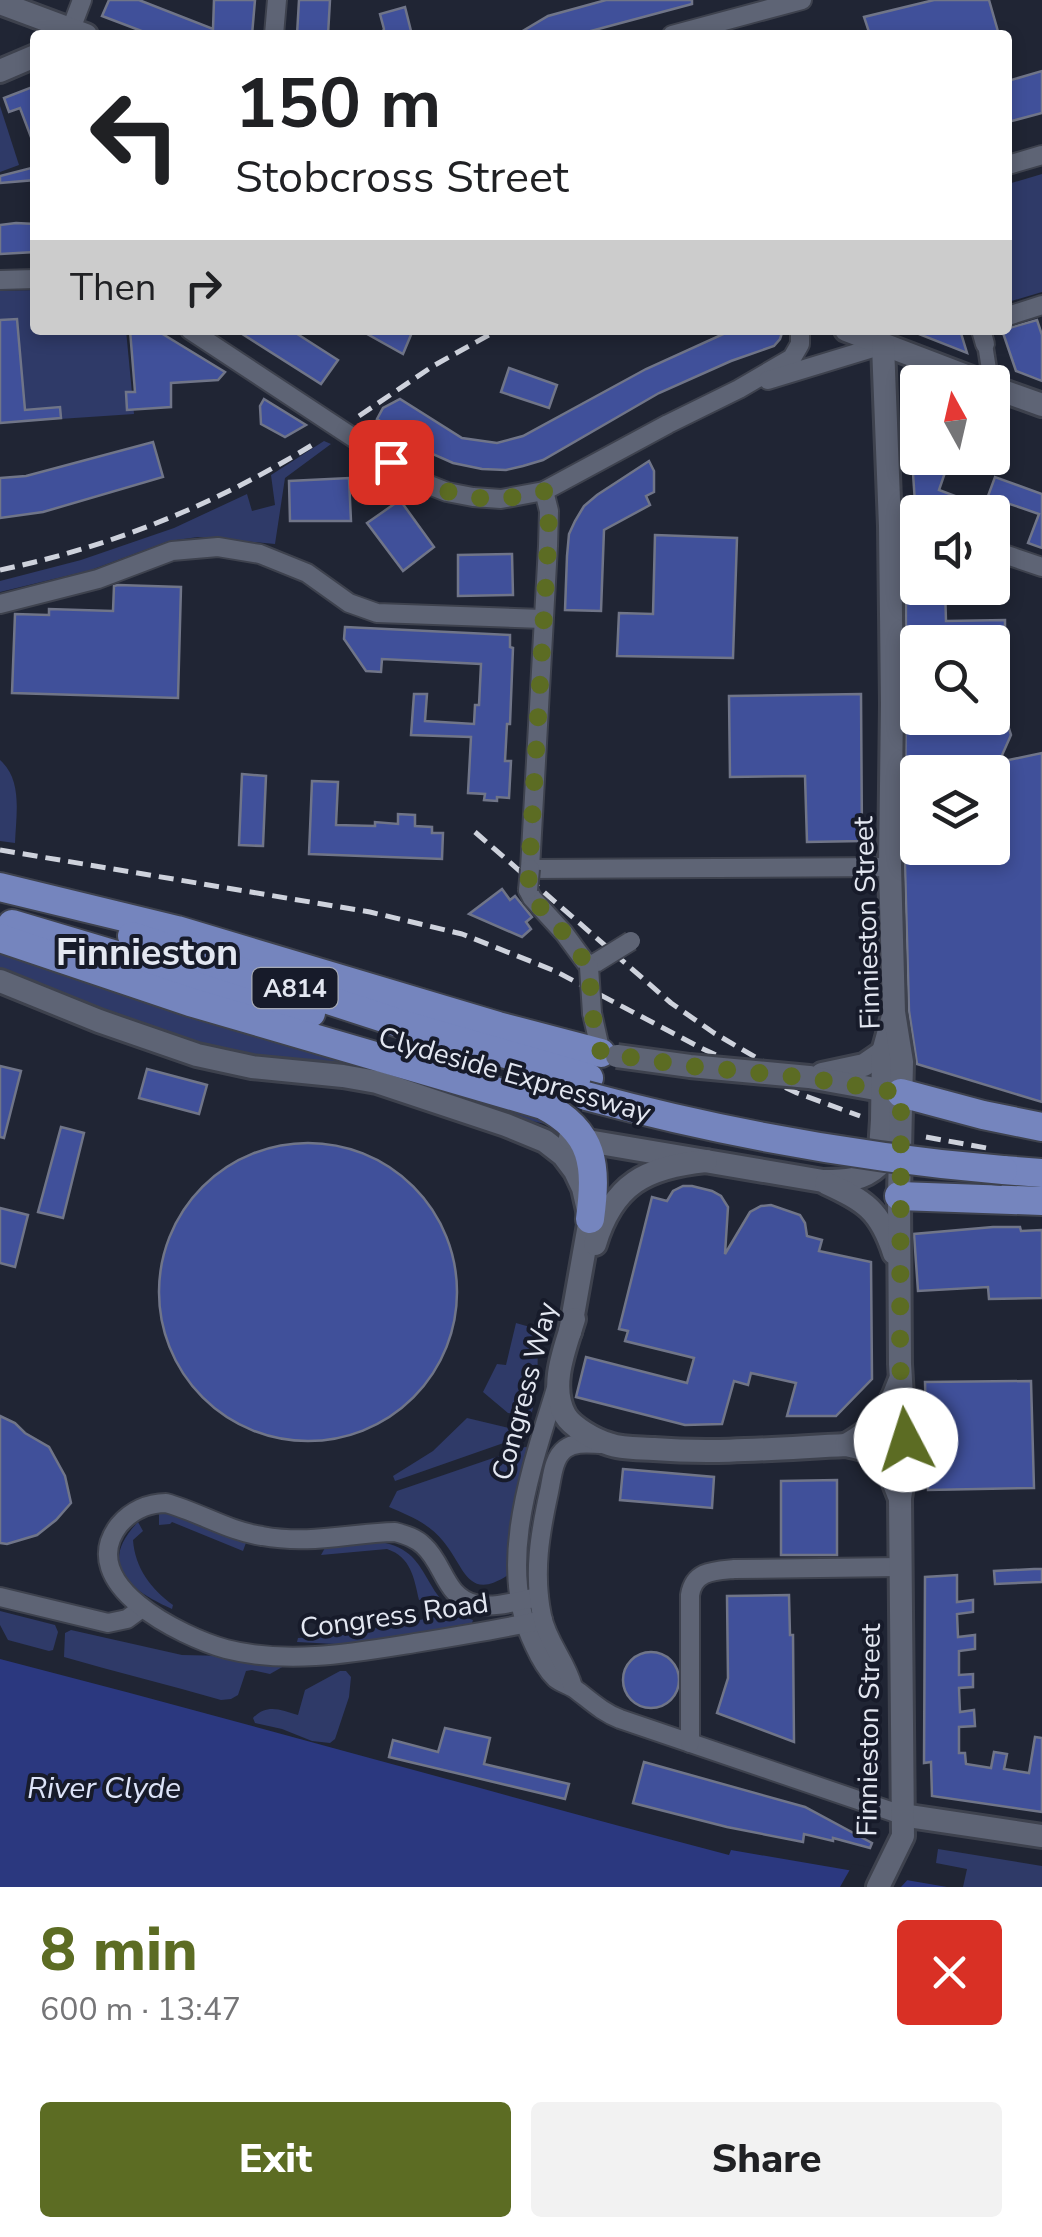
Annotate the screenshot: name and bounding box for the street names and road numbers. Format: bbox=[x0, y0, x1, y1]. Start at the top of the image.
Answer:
street label: Finnieston Street bbox=[844, 816, 890, 1030]
road number: A814 bbox=[252, 968, 338, 1008]
street label: Clydeside Expressway bbox=[374, 1018, 656, 1132]
street label: Congress Way bbox=[483, 1297, 567, 1485]
street label: Congress Road bbox=[298, 1584, 491, 1648]
street label: Finnieston Street bbox=[848, 1623, 890, 1837]

